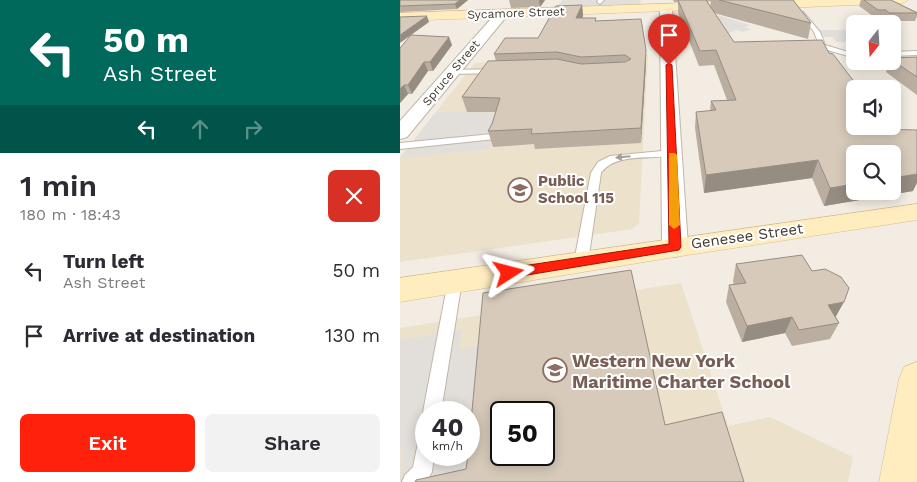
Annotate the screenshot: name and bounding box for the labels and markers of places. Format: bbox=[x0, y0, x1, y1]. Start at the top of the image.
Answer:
pin bbox=[648, 14, 690, 65]
place label: Public School 115 bbox=[538, 172, 614, 207]
school or university icon: Public School 115 bbox=[507, 177, 533, 203]
place label: Western New York Maritime Charter School bbox=[572, 350, 790, 392]
school or university icon: Western New York Maritime Charter School bbox=[542, 357, 568, 383]

